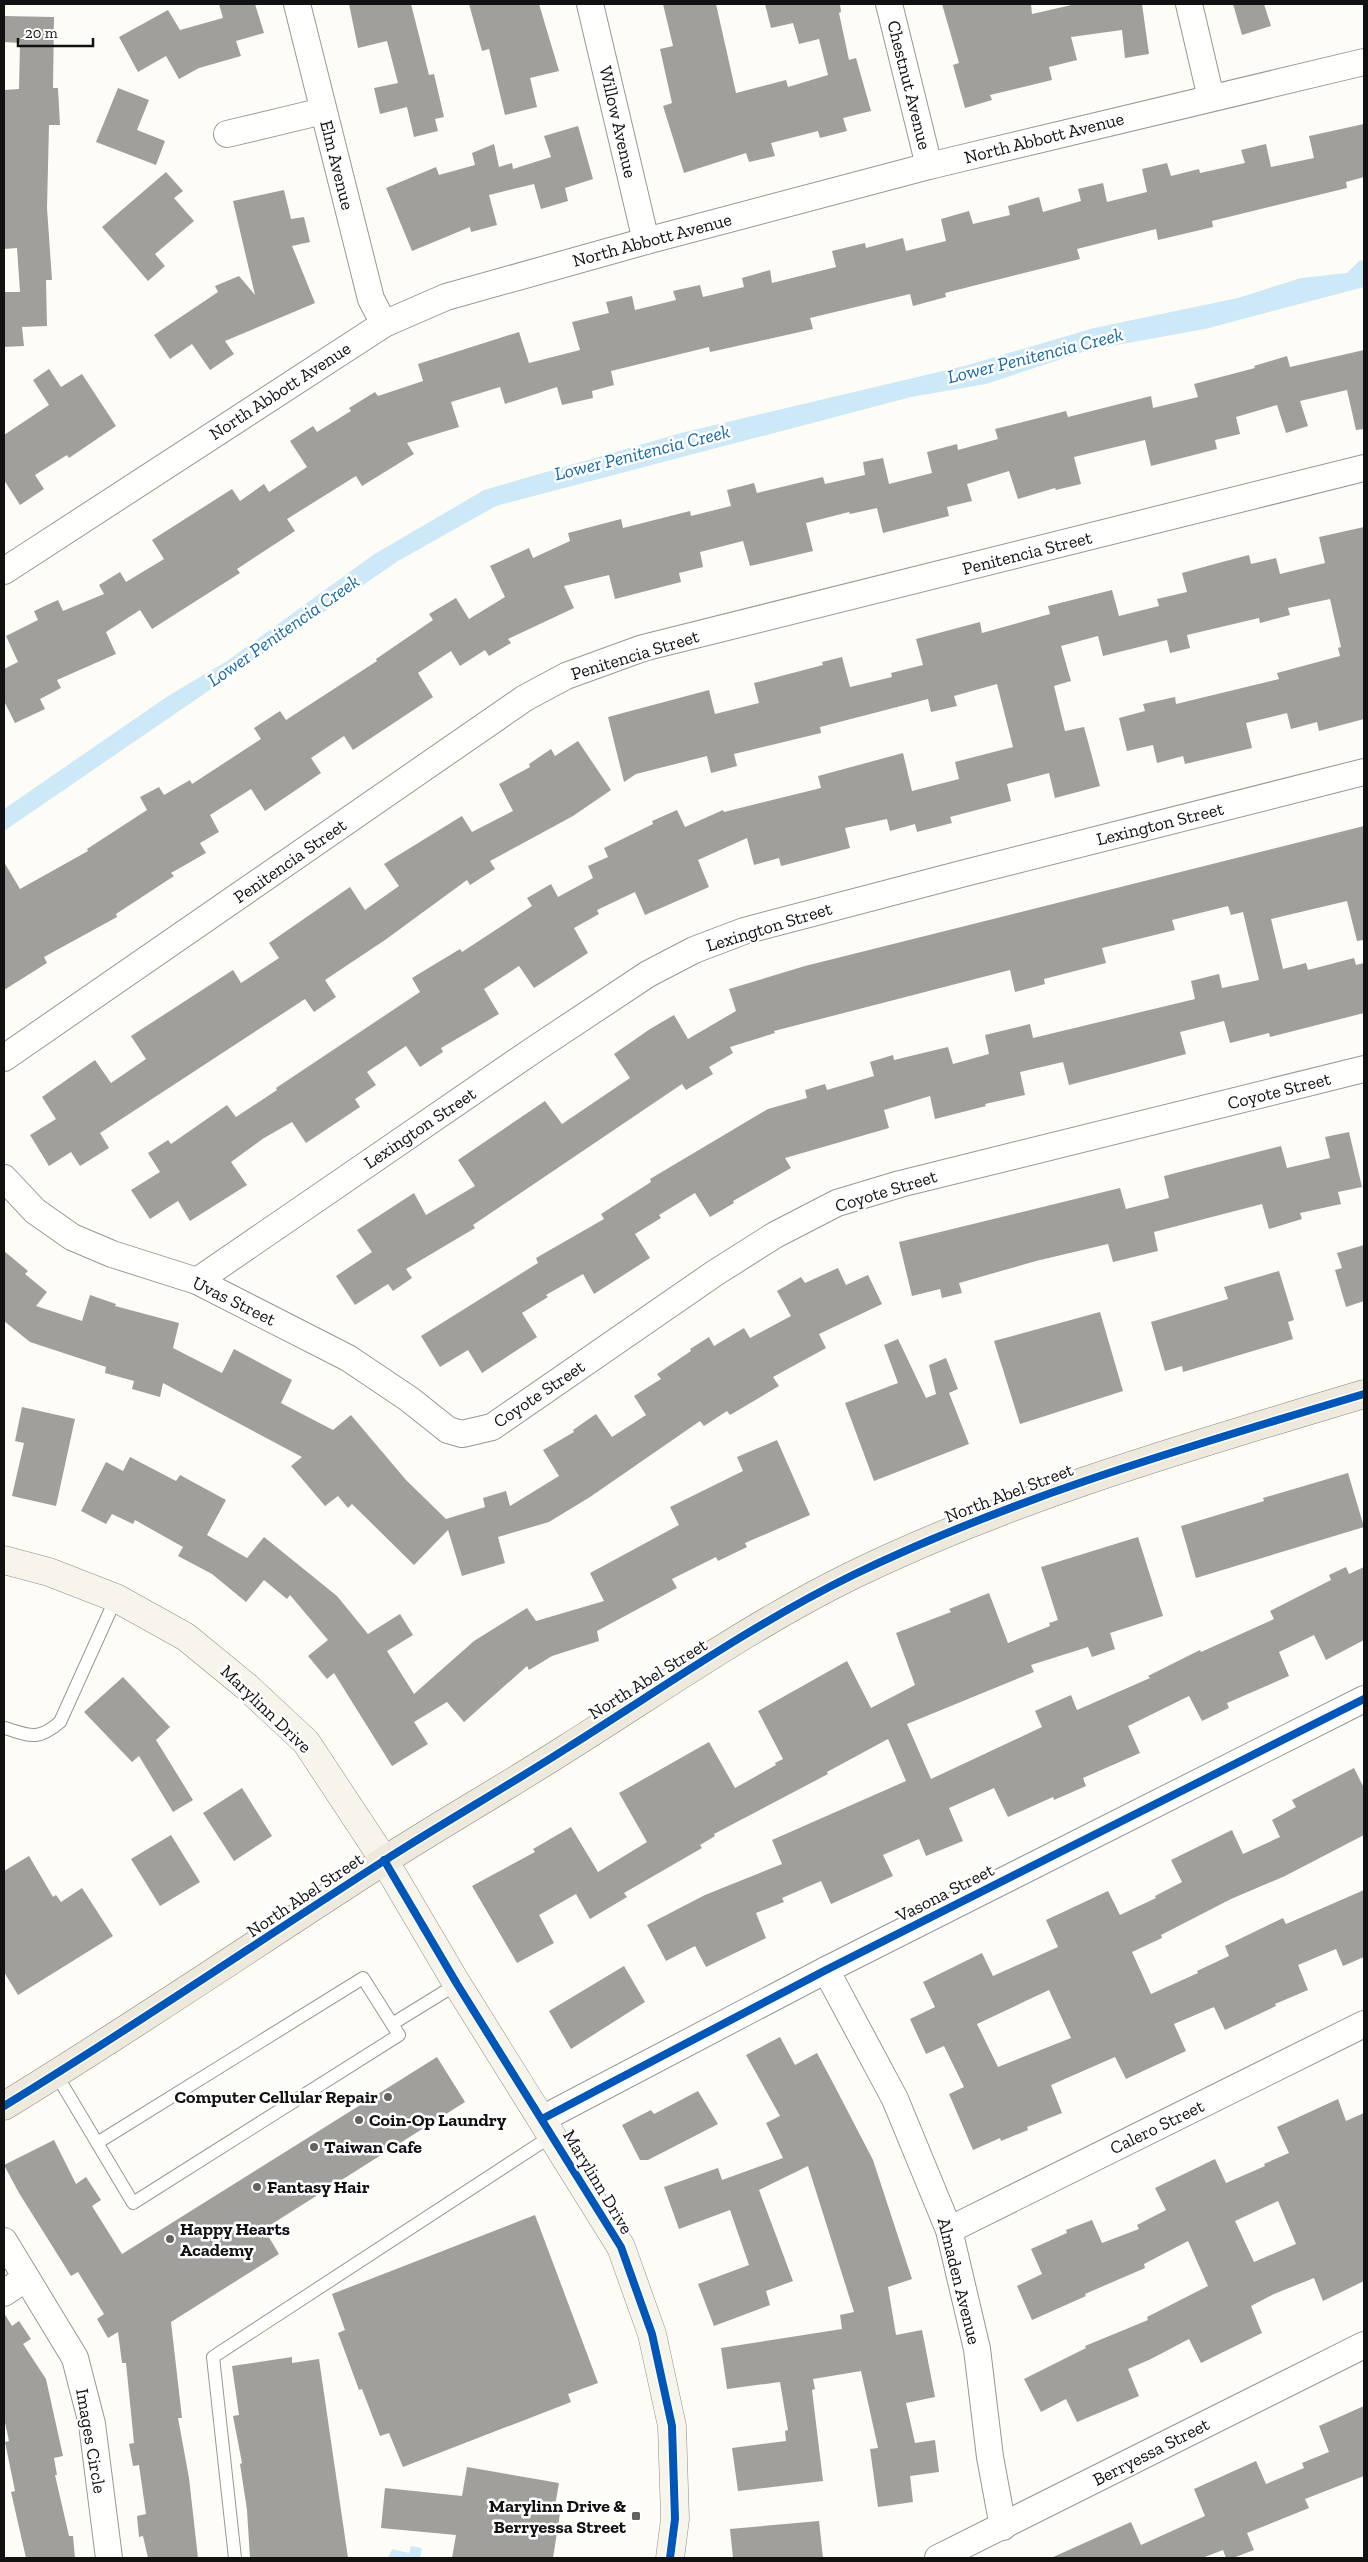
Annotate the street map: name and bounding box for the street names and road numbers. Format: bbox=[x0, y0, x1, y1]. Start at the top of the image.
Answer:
street label: Chestnut Avenue bbox=[882, 18, 936, 152]
street label: Willow Avenue bbox=[594, 64, 642, 180]
street label: North Abbott Avenue bbox=[962, 108, 1126, 168]
street label: Elm Avenue bbox=[315, 118, 359, 212]
street label: North Abbott Avenue bbox=[570, 208, 734, 272]
street label: North Abbott Avenue bbox=[205, 337, 355, 445]
street label: Penitencia Street bbox=[960, 526, 1094, 580]
street label: Penitencia Street bbox=[568, 625, 702, 685]
street label: Lexington Street bbox=[1094, 797, 1226, 850]
street label: Penitencia Street bbox=[229, 814, 351, 908]
street label: Lexington Street bbox=[703, 897, 835, 957]
street label: Coyote Street bbox=[1225, 1067, 1333, 1114]
street label: Lexington Street bbox=[360, 1082, 480, 1174]
street label: Coyote Street bbox=[832, 1165, 940, 1217]
street label: Uvas Street bbox=[189, 1271, 279, 1331]
street label: Coyote Street bbox=[489, 1355, 589, 1433]
street label: North Abel Street bbox=[942, 1458, 1077, 1528]
street label: North Abel Street bbox=[585, 1634, 712, 1724]
street label: Marylinn Drive bbox=[216, 1660, 316, 1758]
street label: North Abel Street bbox=[243, 1848, 368, 1942]
street label: Vasona Street bbox=[892, 1859, 998, 1928]
street label: Calero Street bbox=[1106, 2095, 1208, 2159]
street label: Marylinn Drive bbox=[558, 2126, 638, 2238]
street label: Almaden Avenue bbox=[933, 2215, 985, 2347]
street label: Images Circle bbox=[71, 2387, 111, 2495]
street label: Berryessa Street bbox=[1089, 2413, 1213, 2491]

